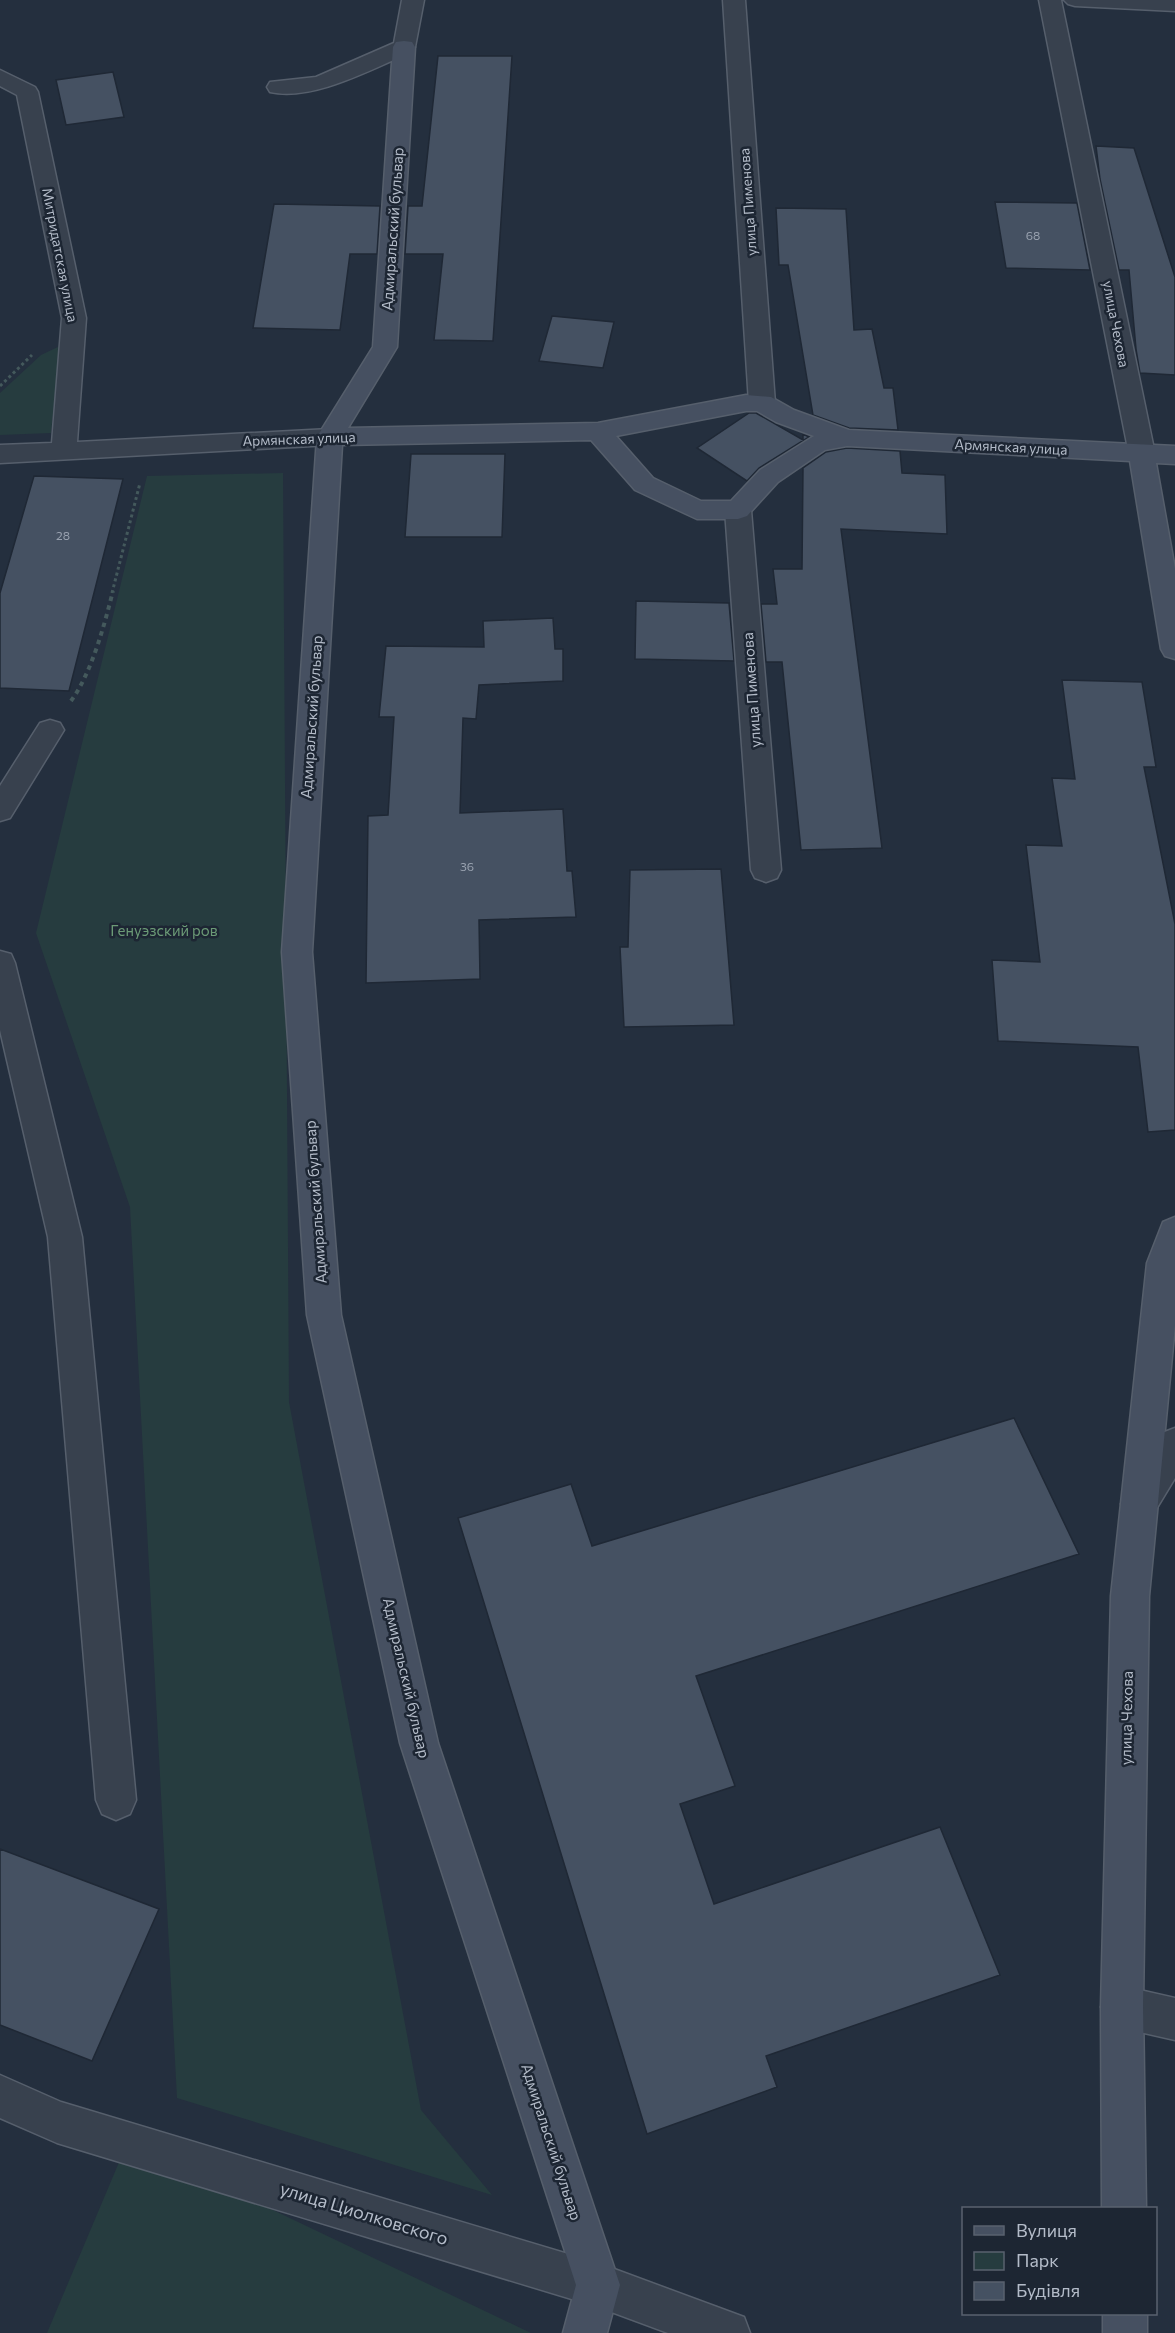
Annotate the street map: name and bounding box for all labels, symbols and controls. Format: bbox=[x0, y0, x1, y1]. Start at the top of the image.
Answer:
street label: Адмиральский бульвар bbox=[377, 147, 407, 311]
street label: улица Пименова bbox=[735, 148, 760, 256]
street label: Митридатская улица bbox=[39, 186, 82, 323]
house number: 68 bbox=[1026, 228, 1040, 242]
street label: улица Чехова bbox=[1100, 279, 1133, 369]
street label: Армянская улица bbox=[242, 428, 356, 449]
street label: Армянская улица bbox=[954, 435, 1068, 458]
house number: 28 bbox=[56, 528, 70, 542]
street label: улица Пименова bbox=[738, 632, 764, 748]
street label: Адмиральский бульвар bbox=[296, 635, 326, 799]
house number: 36 bbox=[460, 859, 474, 873]
park label: Генуэзский ров bbox=[110, 921, 218, 939]
street label: Адмиральский бульвар bbox=[300, 1120, 330, 1284]
street label: Адмиральский бульвар bbox=[380, 1596, 434, 1760]
street label: улица Чехова bbox=[1116, 1671, 1136, 1765]
street label: Адмиральский бульвар bbox=[518, 2061, 586, 2222]
street label: улица Циолковского bbox=[278, 2177, 451, 2249]
legend bbox=[962, 2207, 1157, 2315]
text: Вулиця bbox=[1016, 2219, 1077, 2241]
text: Парк bbox=[1016, 2249, 1059, 2271]
text: Будівля bbox=[1016, 2279, 1080, 2301]

